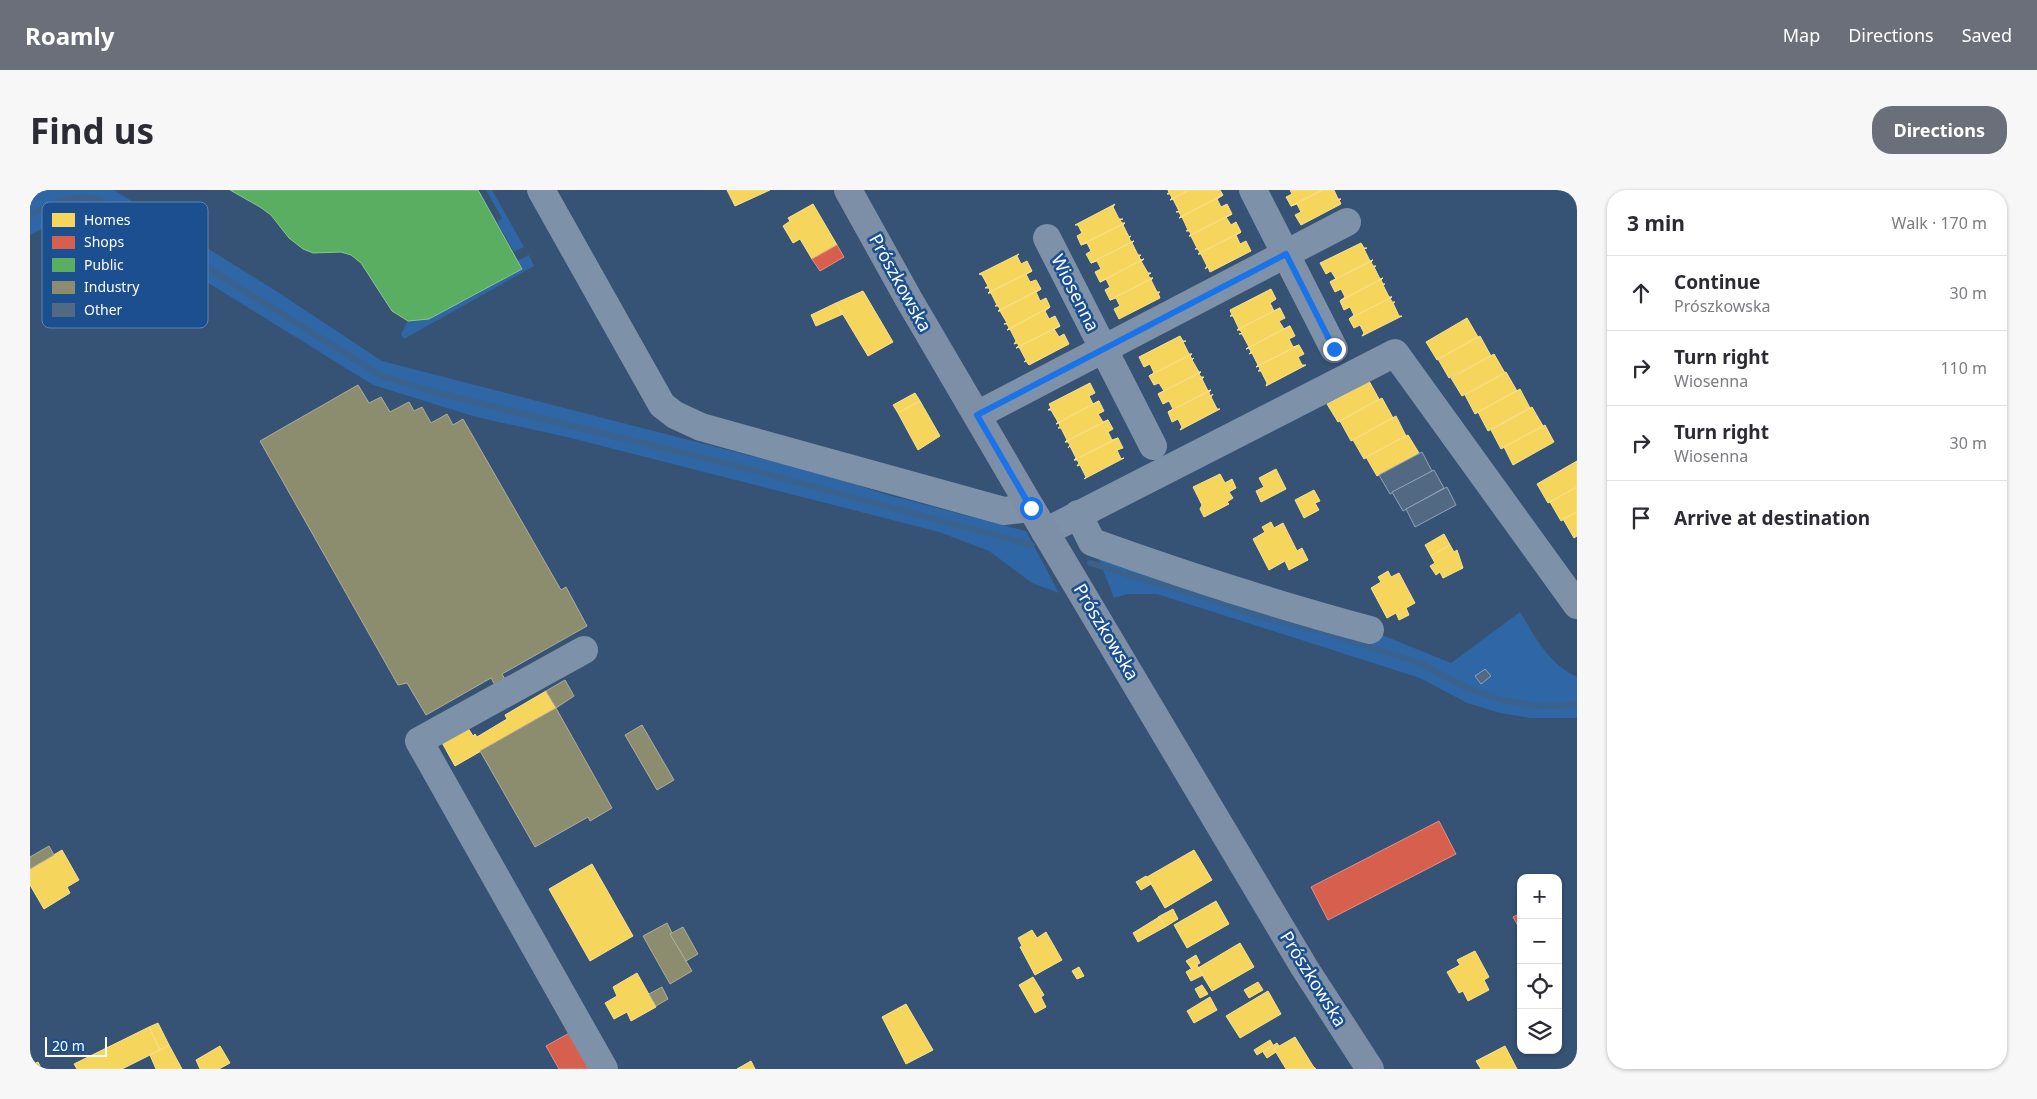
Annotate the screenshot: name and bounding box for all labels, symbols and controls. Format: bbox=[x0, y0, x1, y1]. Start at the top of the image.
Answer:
text: Roamly bbox=[25, 19, 114, 52]
text: Map bbox=[1783, 23, 1820, 47]
text: Directions bbox=[1848, 23, 1934, 47]
text: Saved bbox=[1962, 23, 2012, 47]
button: Directions bbox=[1872, 106, 2007, 154]
text: Find us bbox=[30, 107, 154, 154]
legend bbox=[42, 202, 208, 328]
text: 3 min bbox=[1627, 209, 1685, 237]
text: Homes bbox=[84, 210, 131, 229]
text: Walk · 170 m bbox=[1892, 212, 1987, 234]
street label: Prószkowska bbox=[864, 229, 938, 336]
text: Shops bbox=[84, 232, 124, 251]
street label: Wiosenna bbox=[1046, 250, 1106, 335]
text: Public bbox=[84, 255, 124, 274]
text: Continue bbox=[1674, 269, 1760, 295]
text: Industry bbox=[84, 277, 140, 296]
icon: ahead bbox=[1627, 279, 1655, 307]
text: 30 m bbox=[1950, 282, 1987, 304]
text: Prószkowska bbox=[1674, 295, 1771, 317]
text: Other bbox=[84, 300, 123, 319]
route end bbox=[1323, 338, 1346, 361]
text: Turn right bbox=[1674, 344, 1769, 370]
icon: right bbox=[1627, 354, 1655, 382]
text: 110 m bbox=[1940, 357, 1987, 379]
text: Wiosenna bbox=[1674, 370, 1748, 392]
text: Turn right bbox=[1674, 419, 1769, 445]
icon: right bbox=[1627, 429, 1655, 457]
text: 30 m bbox=[1950, 432, 1987, 454]
text: Wiosenna bbox=[1674, 445, 1748, 467]
route start bbox=[1020, 497, 1043, 520]
icon: arrive bbox=[1627, 504, 1655, 532]
text: Arrive at destination bbox=[1674, 505, 1870, 531]
street label: Prószkowska bbox=[1069, 579, 1145, 684]
map controls bbox=[1517, 874, 1562, 1054]
button: + bbox=[1517, 874, 1562, 919]
button: − bbox=[1517, 919, 1562, 964]
street label: Prószkowska bbox=[1275, 926, 1353, 1031]
button: locate bbox=[1517, 964, 1562, 1009]
button: layers bbox=[1517, 1009, 1562, 1054]
scale bar bbox=[45, 1034, 108, 1057]
text: 20 m bbox=[52, 1036, 85, 1055]

